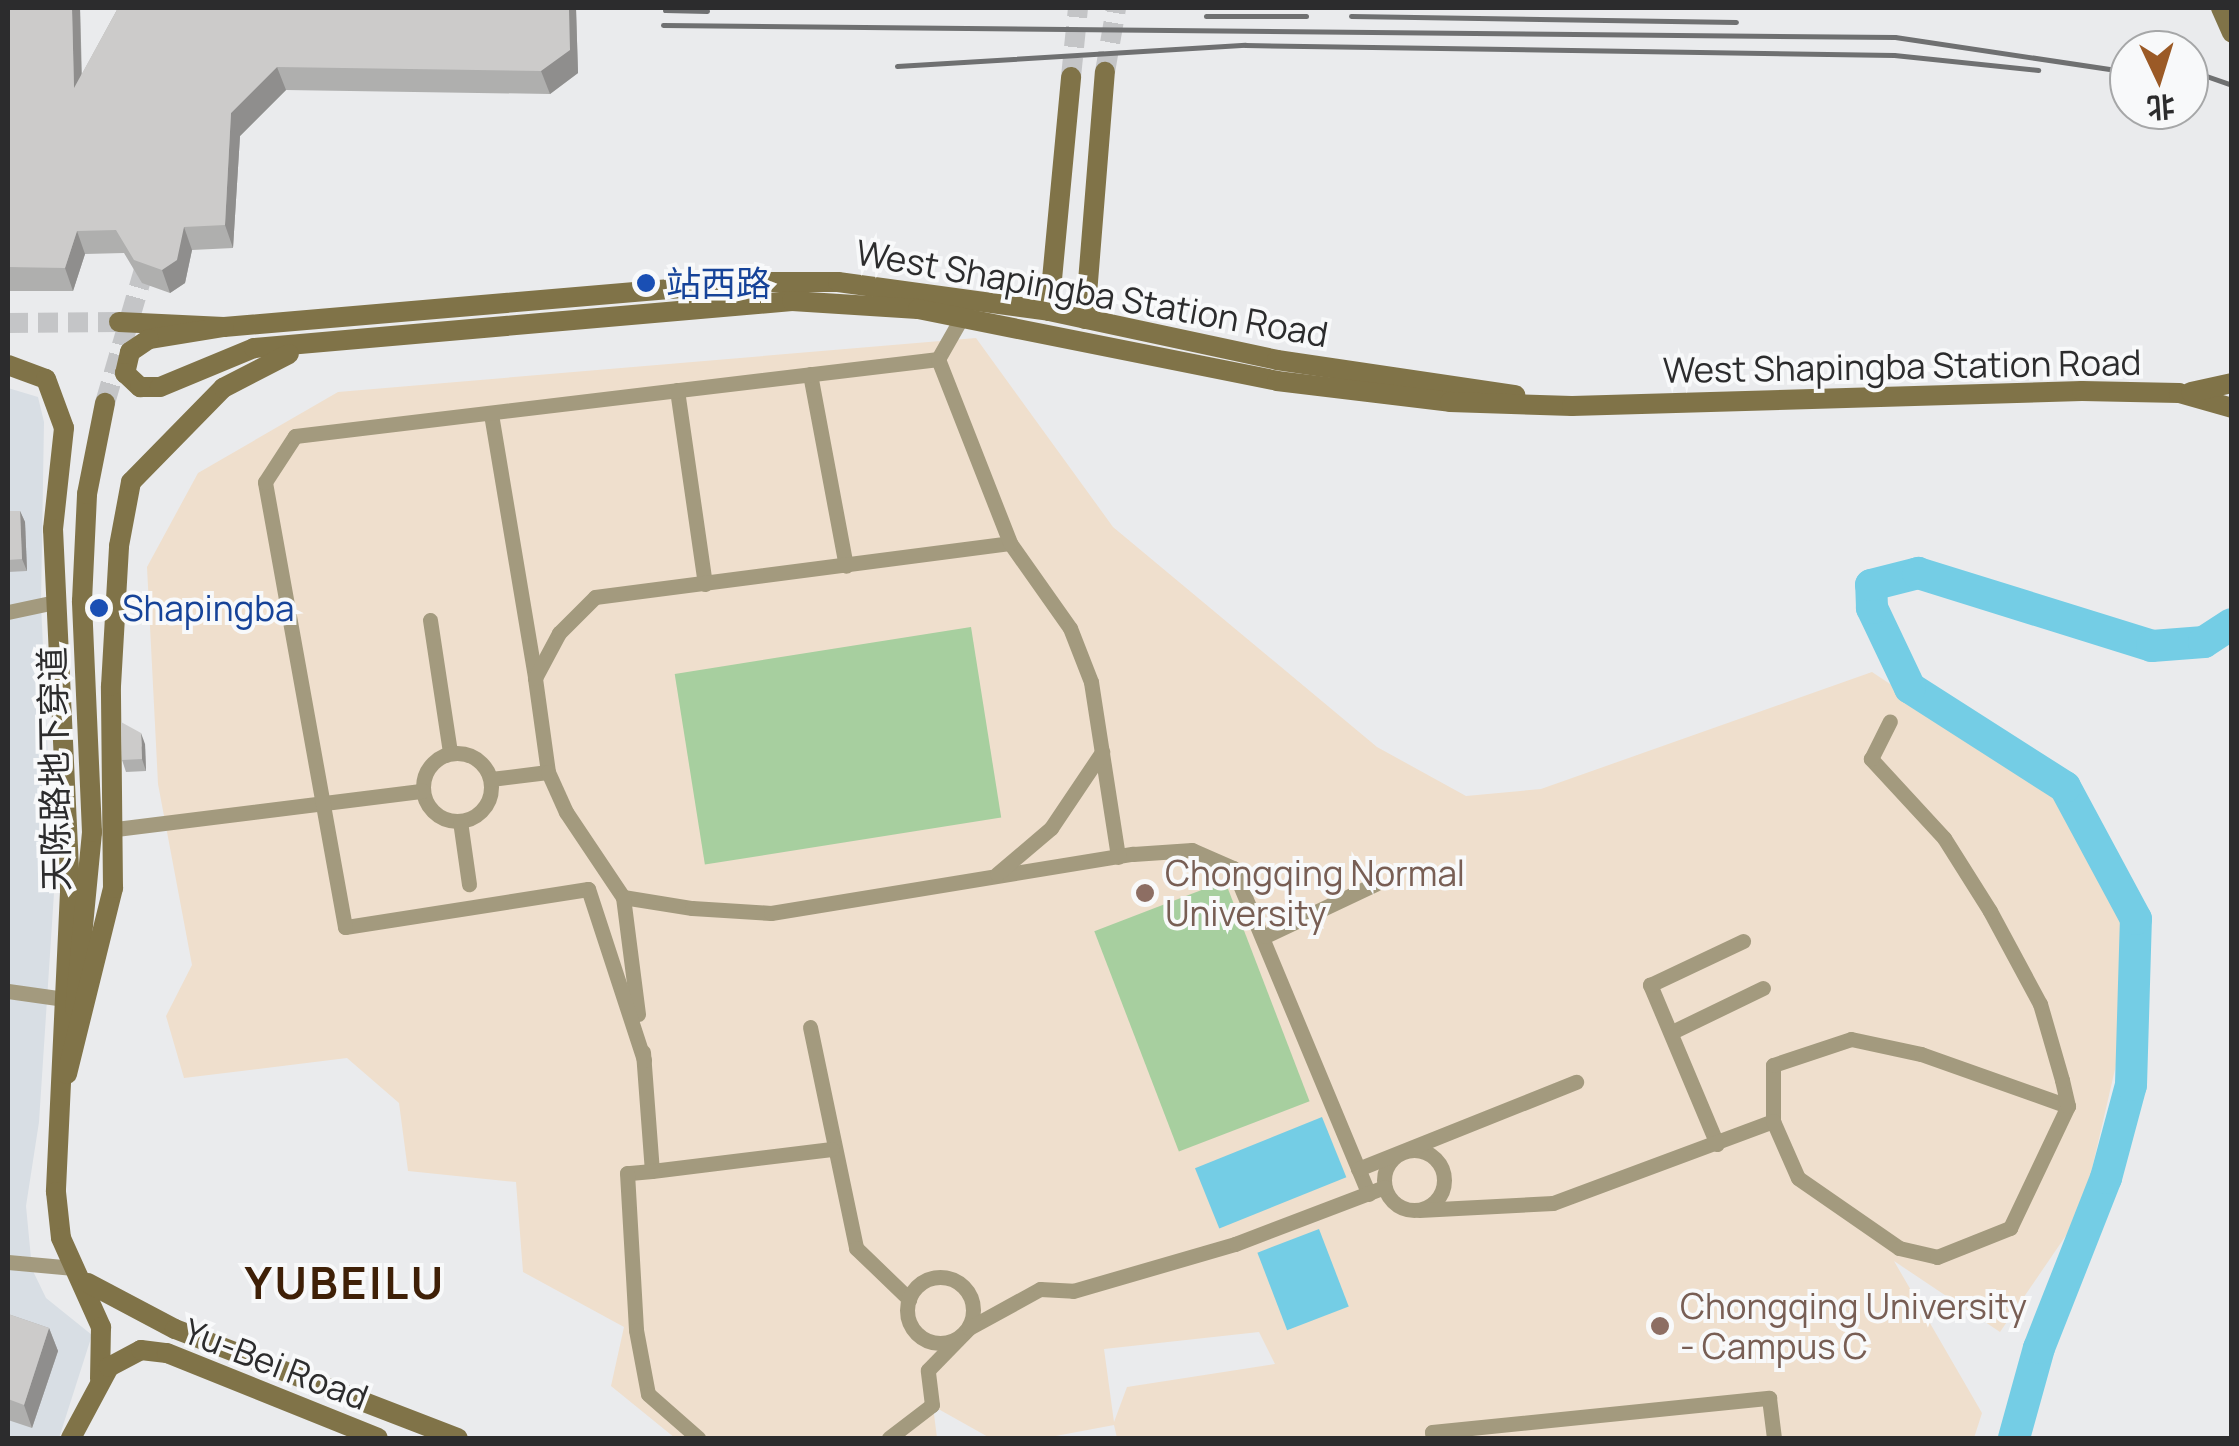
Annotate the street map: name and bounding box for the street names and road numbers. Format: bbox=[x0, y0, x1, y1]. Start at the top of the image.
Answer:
street label: West Shapingba Station Road bbox=[853, 231, 1331, 355]
street label: West Shapingba Station Road bbox=[1662, 341, 2142, 391]
street label: 天陈路地下穿道 bbox=[31, 646, 77, 892]
street label: Yu-Bei Road bbox=[178, 1310, 374, 1418]

